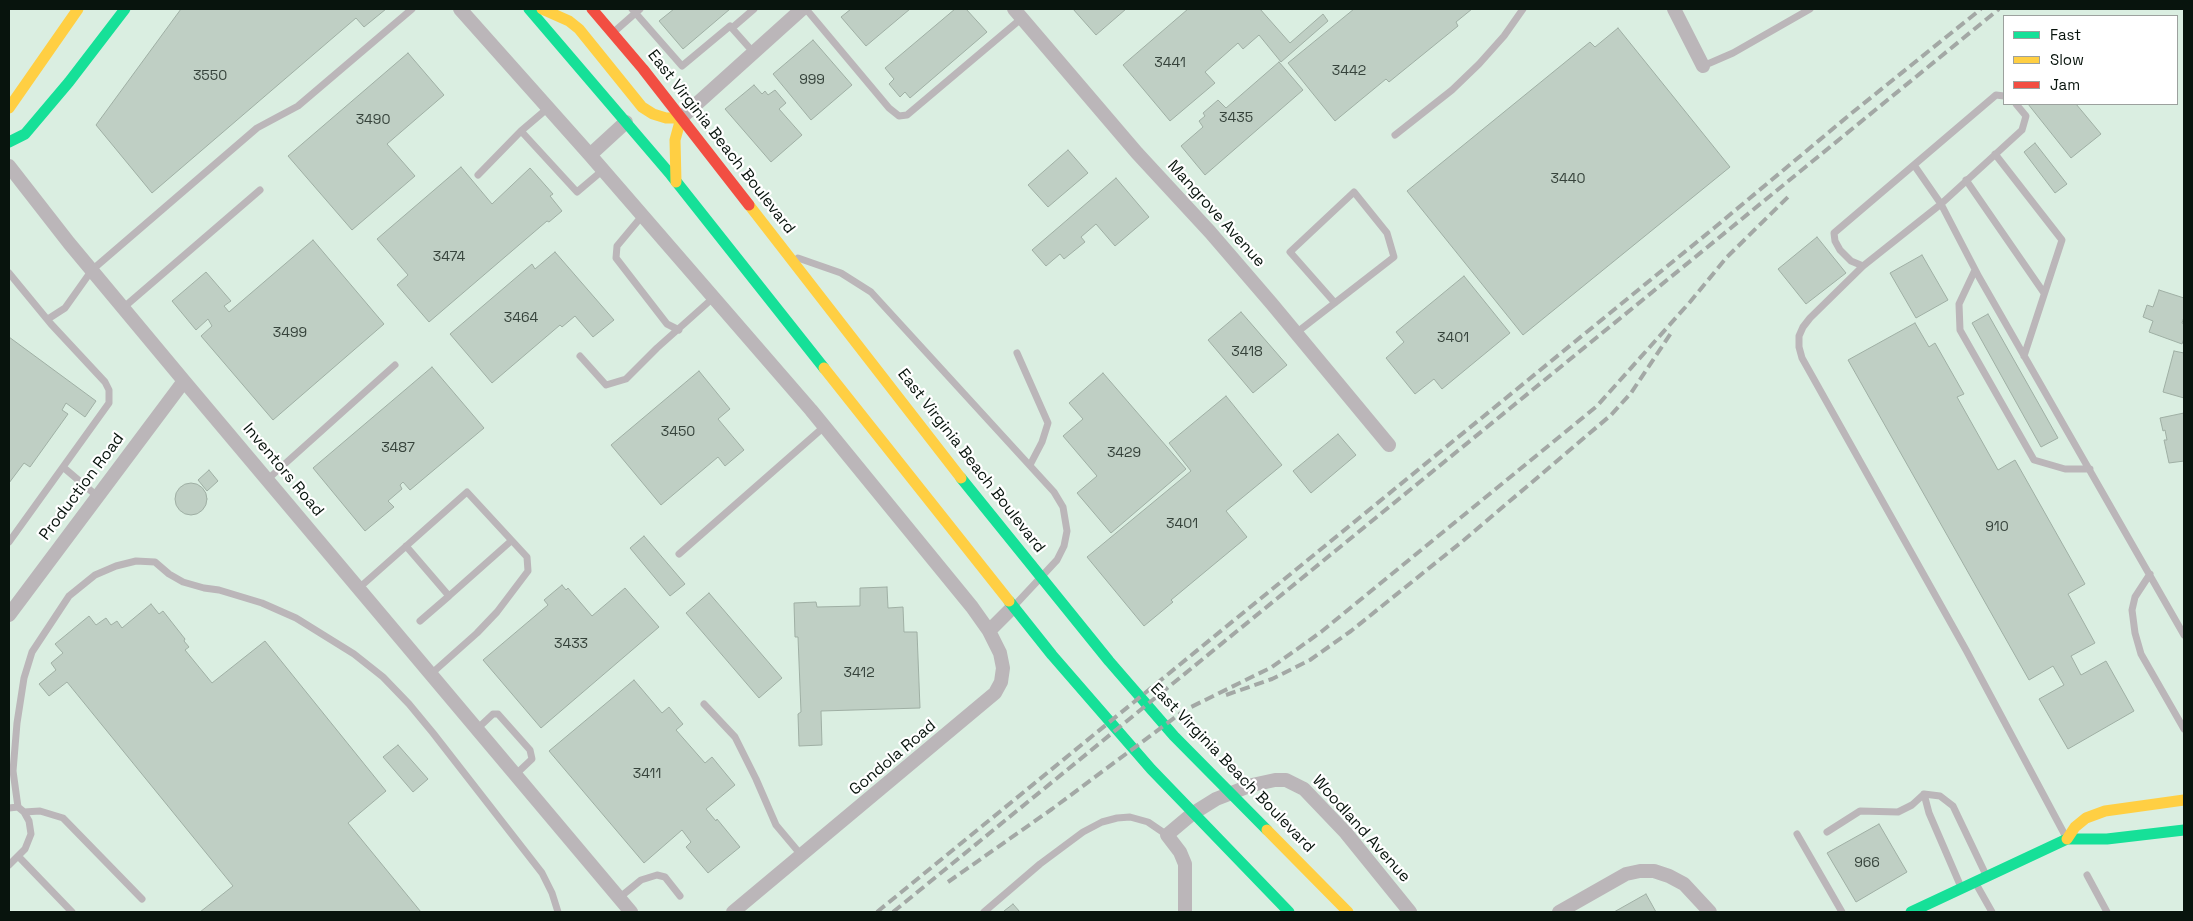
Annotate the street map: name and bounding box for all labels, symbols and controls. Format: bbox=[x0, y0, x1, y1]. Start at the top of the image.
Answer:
legend bbox=[2003, 15, 2178, 105]
text: Fast bbox=[2050, 25, 2081, 44]
street label: East Virginia Beach Boulevard bbox=[643, 46, 799, 238]
text: Slow bbox=[2050, 50, 2084, 69]
house number: 3441 bbox=[1154, 55, 1186, 71]
house number: 3442 bbox=[1332, 63, 1366, 79]
house number: 3550 bbox=[193, 68, 227, 84]
house number: 999 bbox=[799, 72, 825, 88]
text: Jam bbox=[2050, 75, 2080, 94]
house number: 3435 bbox=[1219, 110, 1253, 126]
house number: 3490 bbox=[356, 112, 390, 128]
street label: Mangrove Avenue bbox=[1163, 157, 1269, 271]
house number: 3440 bbox=[1551, 171, 1585, 187]
house number: 3474 bbox=[433, 249, 465, 265]
house number: 3464 bbox=[504, 310, 538, 326]
house number: 3499 bbox=[273, 325, 307, 341]
house number: 3401 bbox=[1437, 330, 1469, 346]
house number: 3418 bbox=[1231, 344, 1263, 360]
street label: East Virginia Beach Boulevard bbox=[893, 365, 1049, 557]
street label: Inventors Road bbox=[239, 420, 327, 520]
house number: 3450 bbox=[661, 424, 695, 440]
street label: Production Road bbox=[36, 430, 128, 544]
house number: 3487 bbox=[381, 440, 415, 456]
house number: 3429 bbox=[1107, 445, 1141, 461]
house number: 3401 bbox=[1166, 516, 1198, 532]
house number: 910 bbox=[1985, 519, 2009, 535]
house number: 3433 bbox=[554, 636, 588, 652]
house number: 3412 bbox=[843, 665, 875, 681]
street label: East Virginia Beach Boulevard bbox=[1146, 679, 1318, 857]
street label: Gondola Road bbox=[846, 716, 940, 800]
house number: 3411 bbox=[633, 766, 661, 782]
street label: Woodland Avenue bbox=[1308, 771, 1414, 887]
house number: 966 bbox=[1854, 855, 1880, 871]

